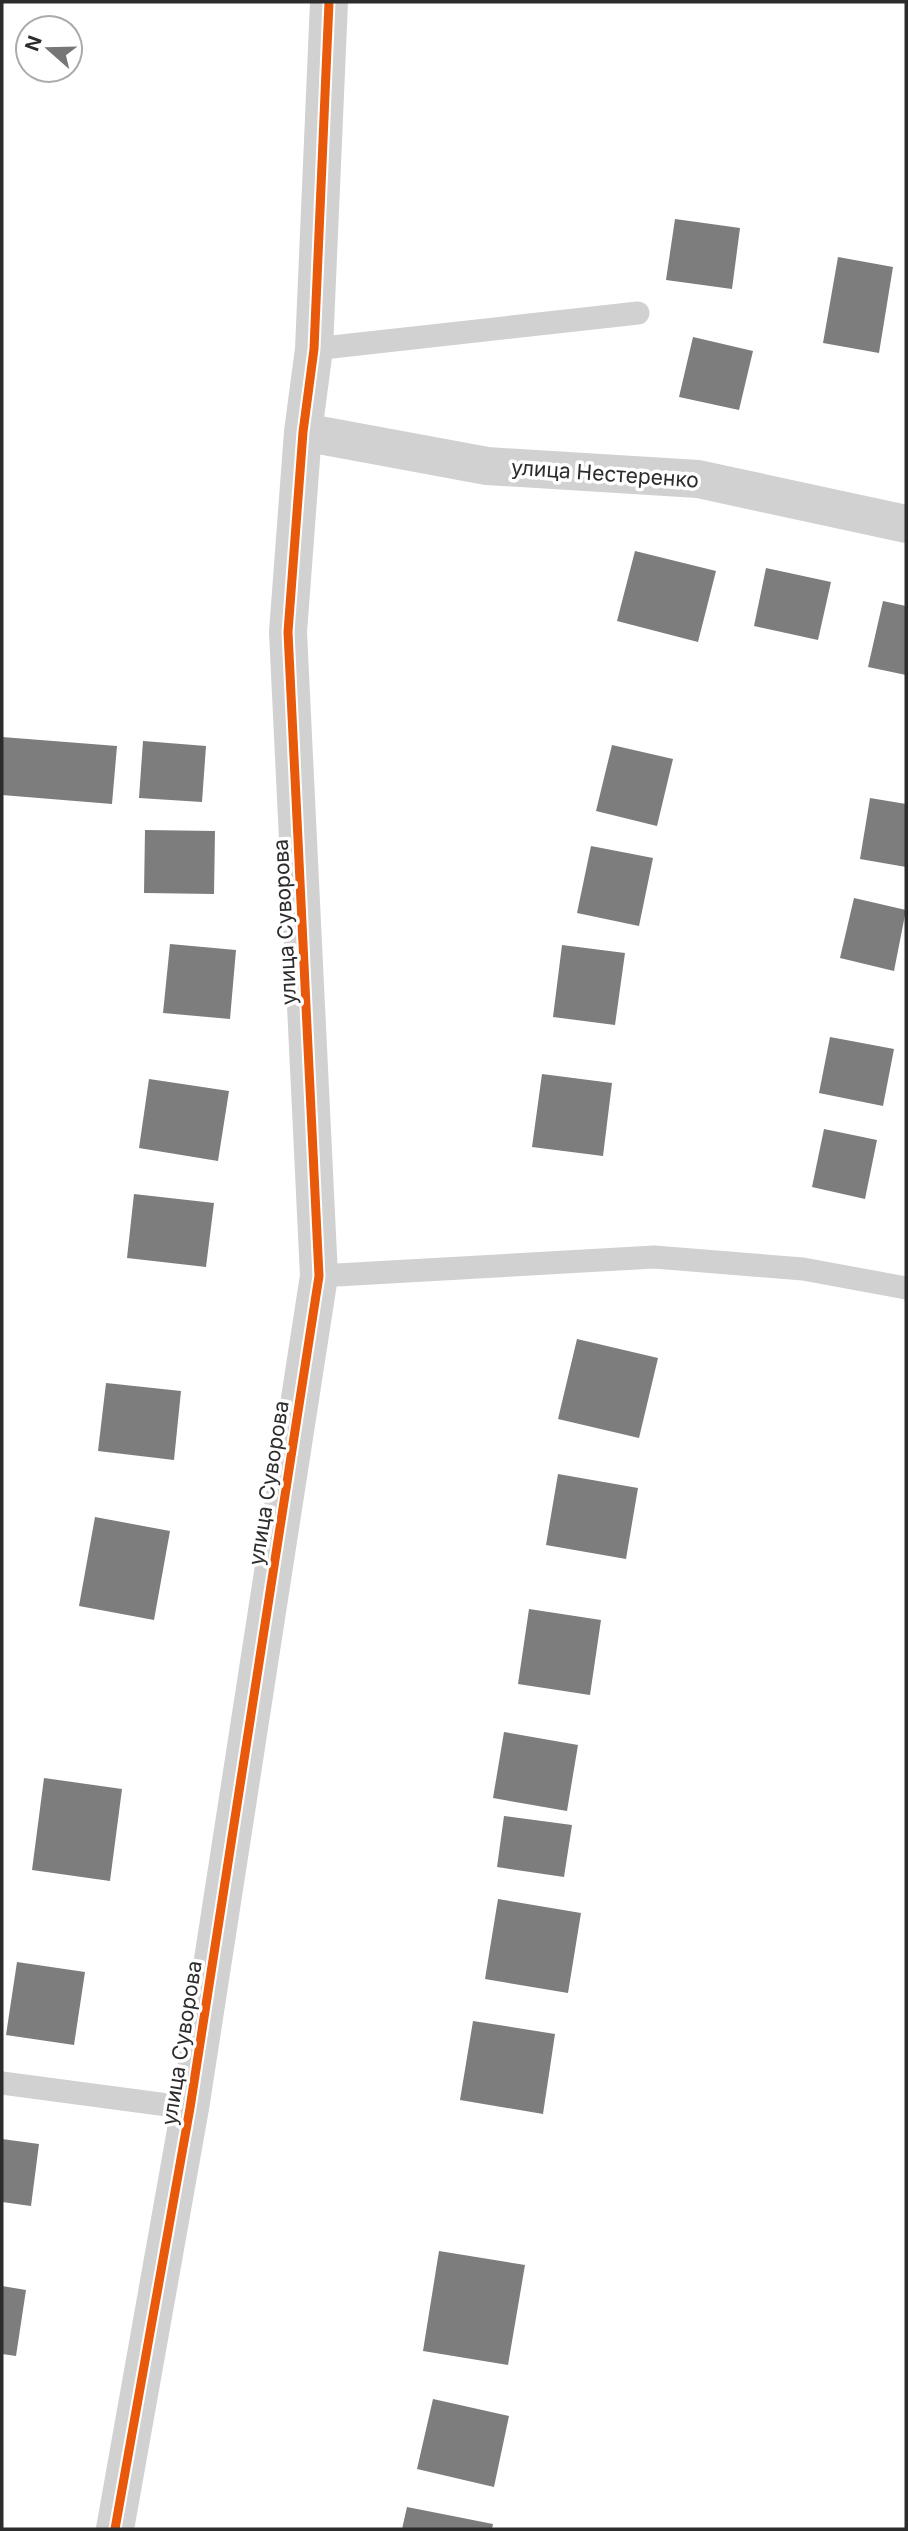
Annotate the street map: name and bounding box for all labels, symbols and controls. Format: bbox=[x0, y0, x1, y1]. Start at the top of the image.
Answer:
north arrow bbox=[14, 14, 84, 84]
text: N bbox=[20, 33, 47, 54]
street label: улица Нестеренко bbox=[510, 454, 700, 493]
street label: улица Суворова bbox=[268, 838, 301, 1006]
street label: улица Суворова bbox=[243, 1399, 294, 1567]
street label: улица Суворова bbox=[156, 1959, 207, 2127]

